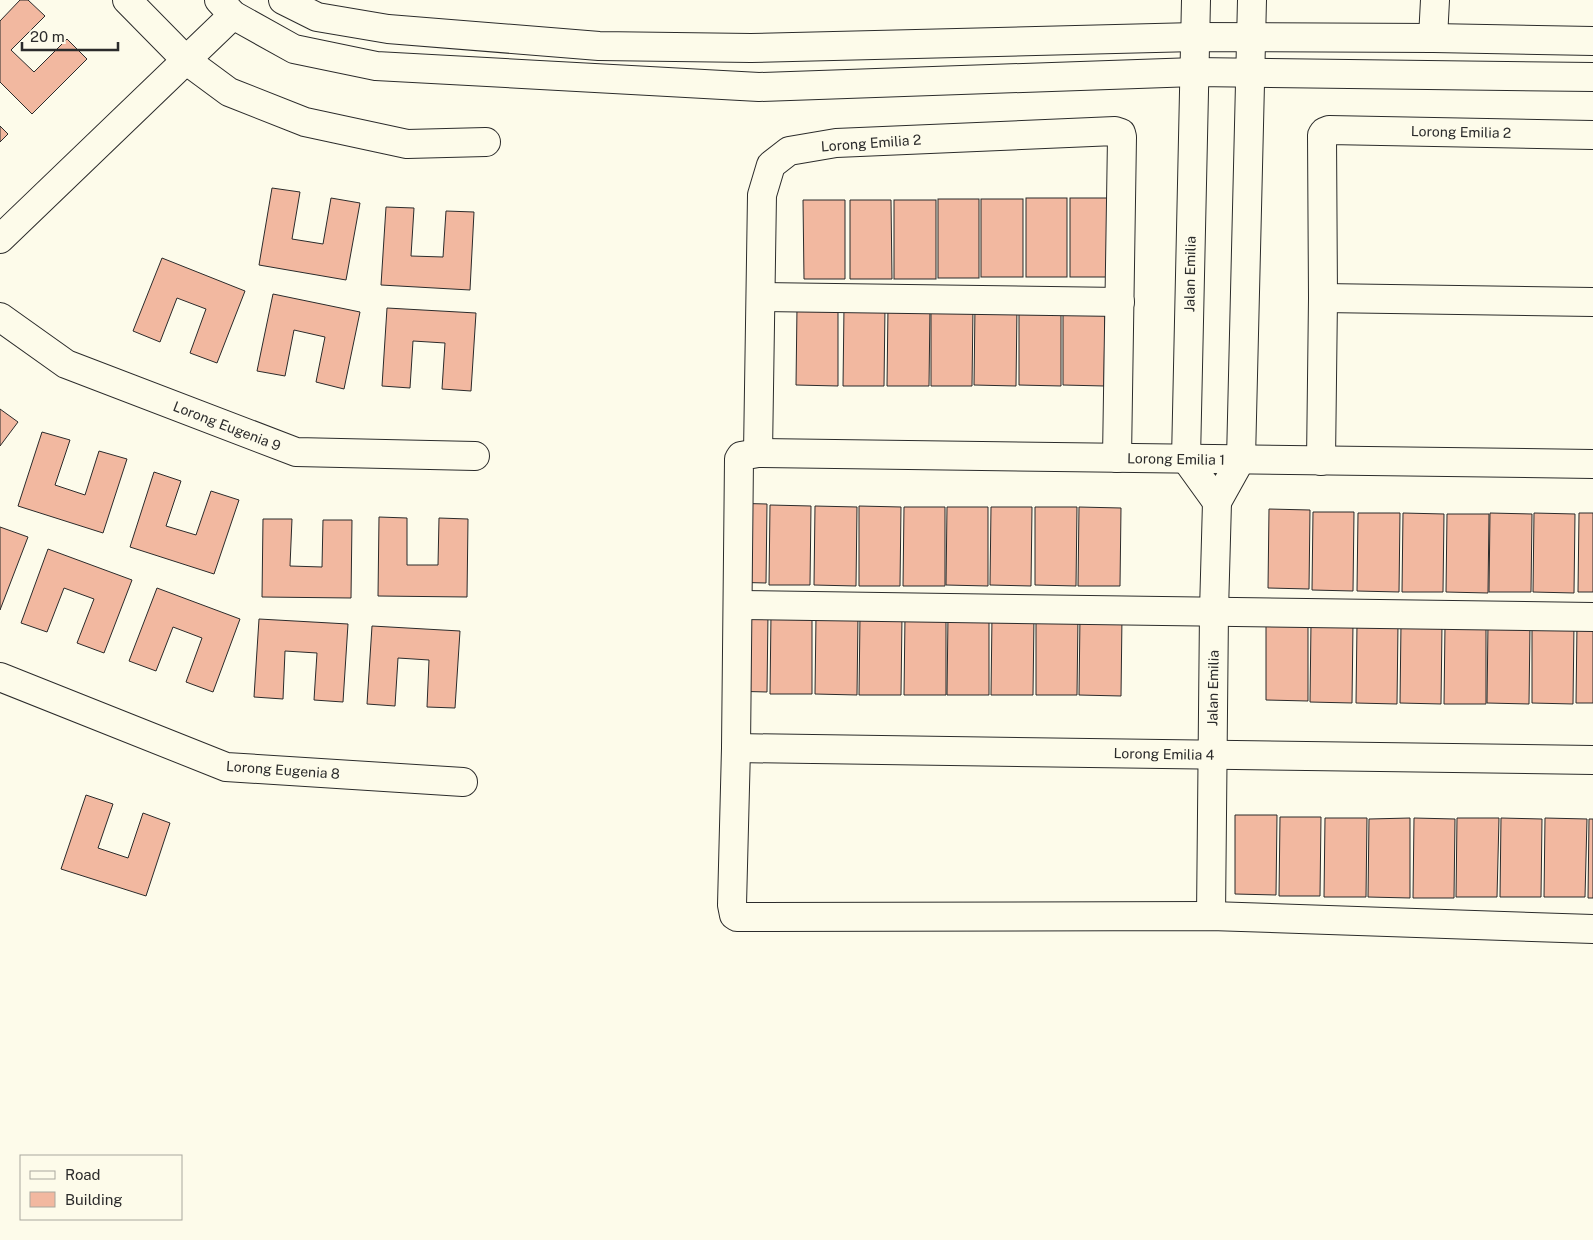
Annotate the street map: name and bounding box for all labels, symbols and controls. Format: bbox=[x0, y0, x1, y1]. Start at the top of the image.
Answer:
scale bar bbox=[22, 20, 119, 52]
text: 20 m bbox=[30, 28, 65, 45]
street label: Lorong Emilia 2 bbox=[1411, 123, 1511, 141]
street label: Lorong Emilia 2 bbox=[820, 132, 922, 154]
street label: Jalan Emilia bbox=[1181, 236, 1199, 312]
street label: Lorong Eugenia 9 bbox=[171, 398, 283, 454]
street label: Lorong Emilia 1 bbox=[1127, 450, 1225, 468]
street label: Jalan Emilia bbox=[1204, 650, 1222, 726]
street label: Lorong Emilia 4 bbox=[1113, 745, 1215, 763]
street label: Lorong Eugenia 8 bbox=[226, 758, 340, 782]
legend bbox=[20, 1155, 182, 1220]
text: Road bbox=[65, 1166, 101, 1183]
text: Building bbox=[65, 1191, 123, 1208]

